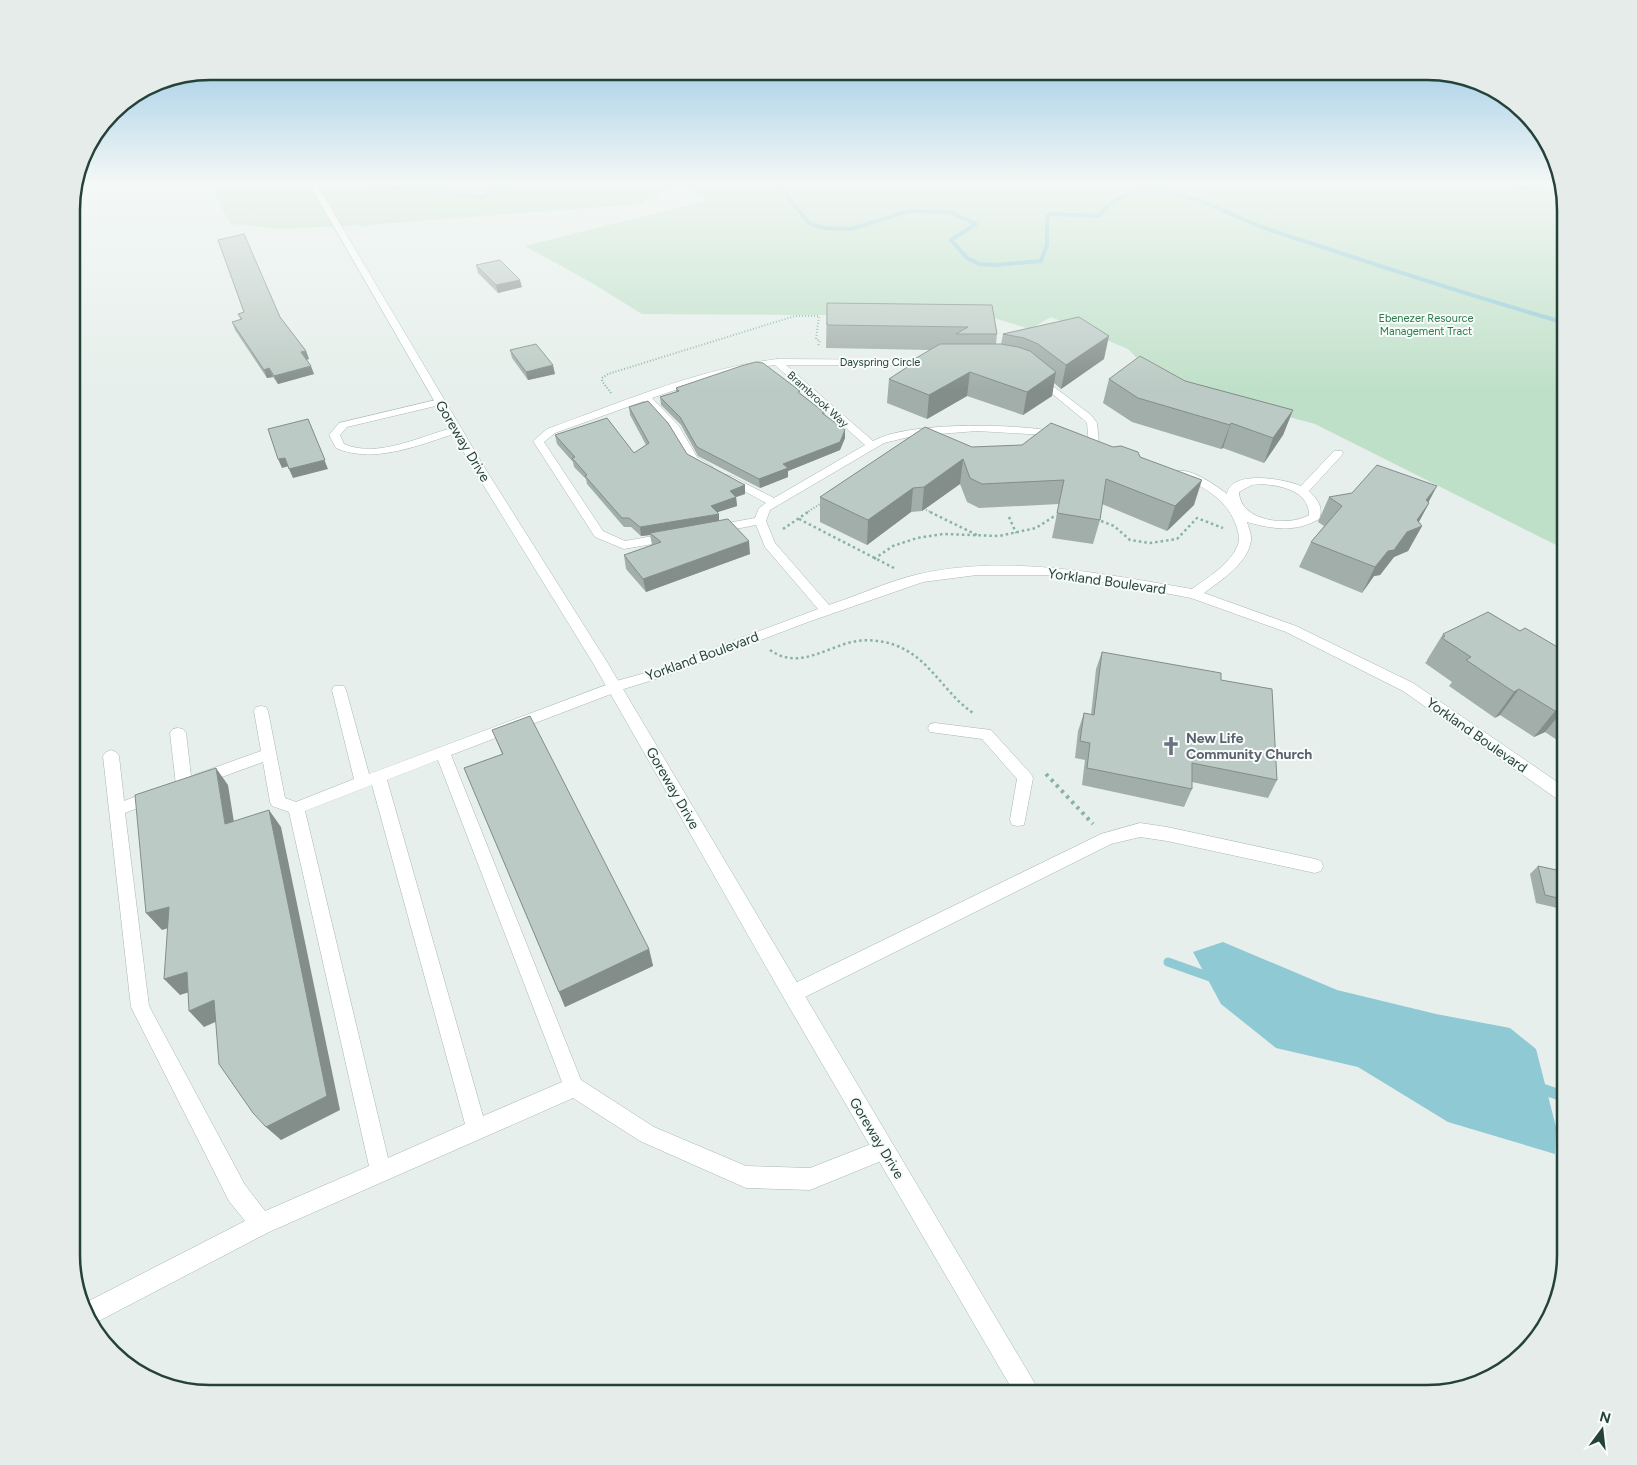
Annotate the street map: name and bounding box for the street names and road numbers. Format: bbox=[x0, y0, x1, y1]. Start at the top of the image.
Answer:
street label: Dayspring Circle bbox=[840, 356, 920, 369]
street label: Brambrook Way bbox=[784, 369, 851, 430]
street label: Goreway Drive bbox=[432, 397, 494, 485]
street label: Yorkland Boulevard bbox=[1047, 565, 1167, 598]
street label: Yorkland Boulevard bbox=[643, 628, 761, 685]
street label: Yorkland Boulevard bbox=[1423, 694, 1530, 777]
street label: Goreway Drive bbox=[642, 744, 703, 833]
street label: Goreway Drive bbox=[846, 1094, 908, 1182]

